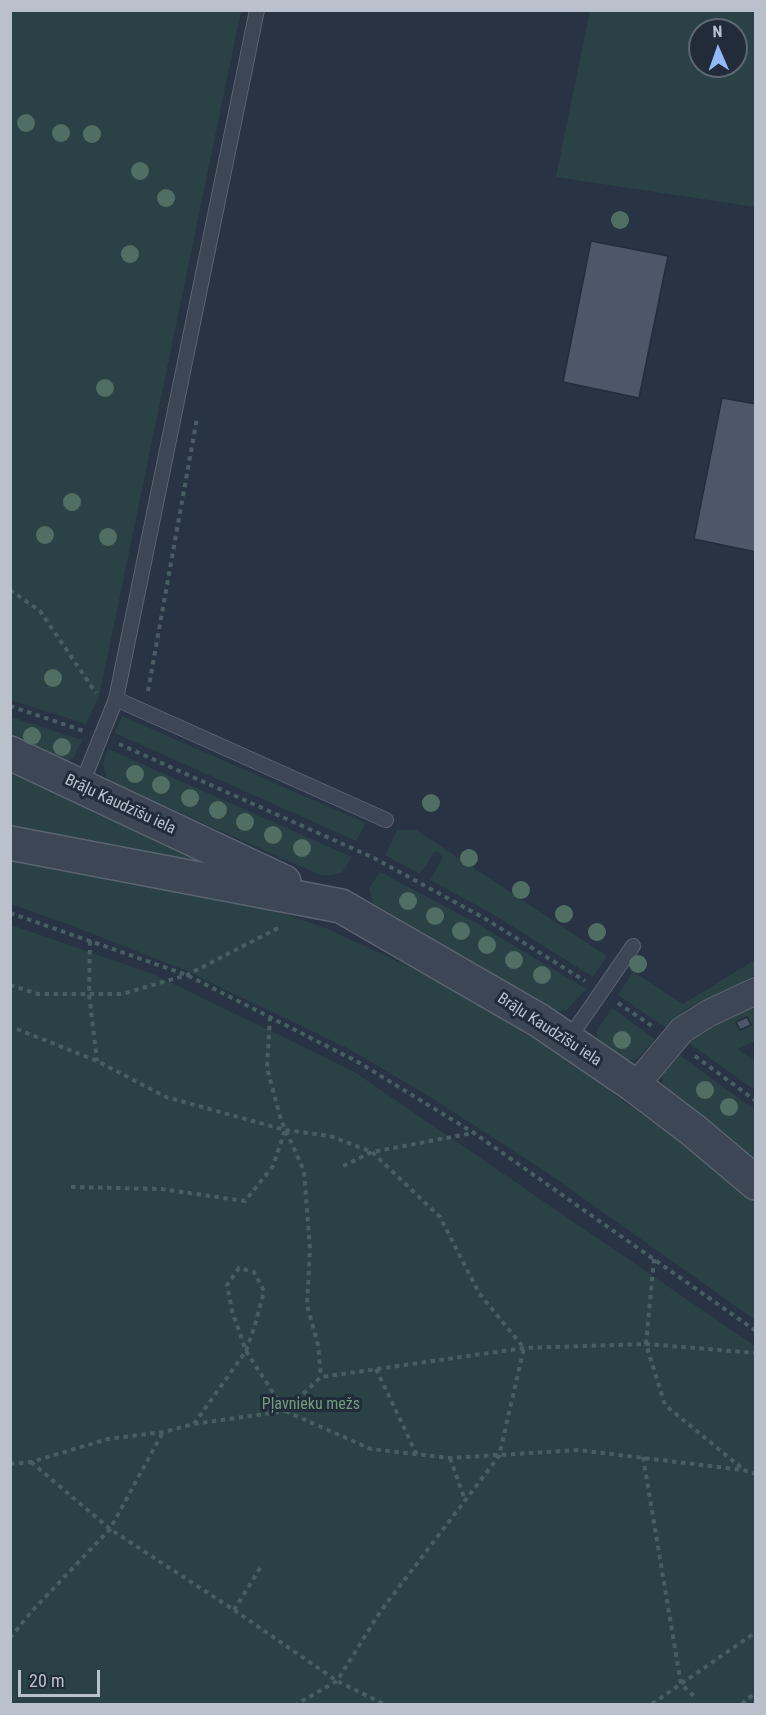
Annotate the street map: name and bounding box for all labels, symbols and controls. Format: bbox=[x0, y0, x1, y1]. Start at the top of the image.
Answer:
north arrow bbox=[688, 18, 748, 78]
text: N bbox=[712, 22, 723, 41]
street label: Brāļu Kaudzīšu iela bbox=[62, 771, 178, 839]
street label: Brāļu Kaudzīšu iela bbox=[493, 989, 605, 1071]
park label: Pļavnieku mežs bbox=[262, 1395, 360, 1415]
scale bar bbox=[21, 1658, 104, 1696]
text: 20 m bbox=[29, 1670, 64, 1691]

